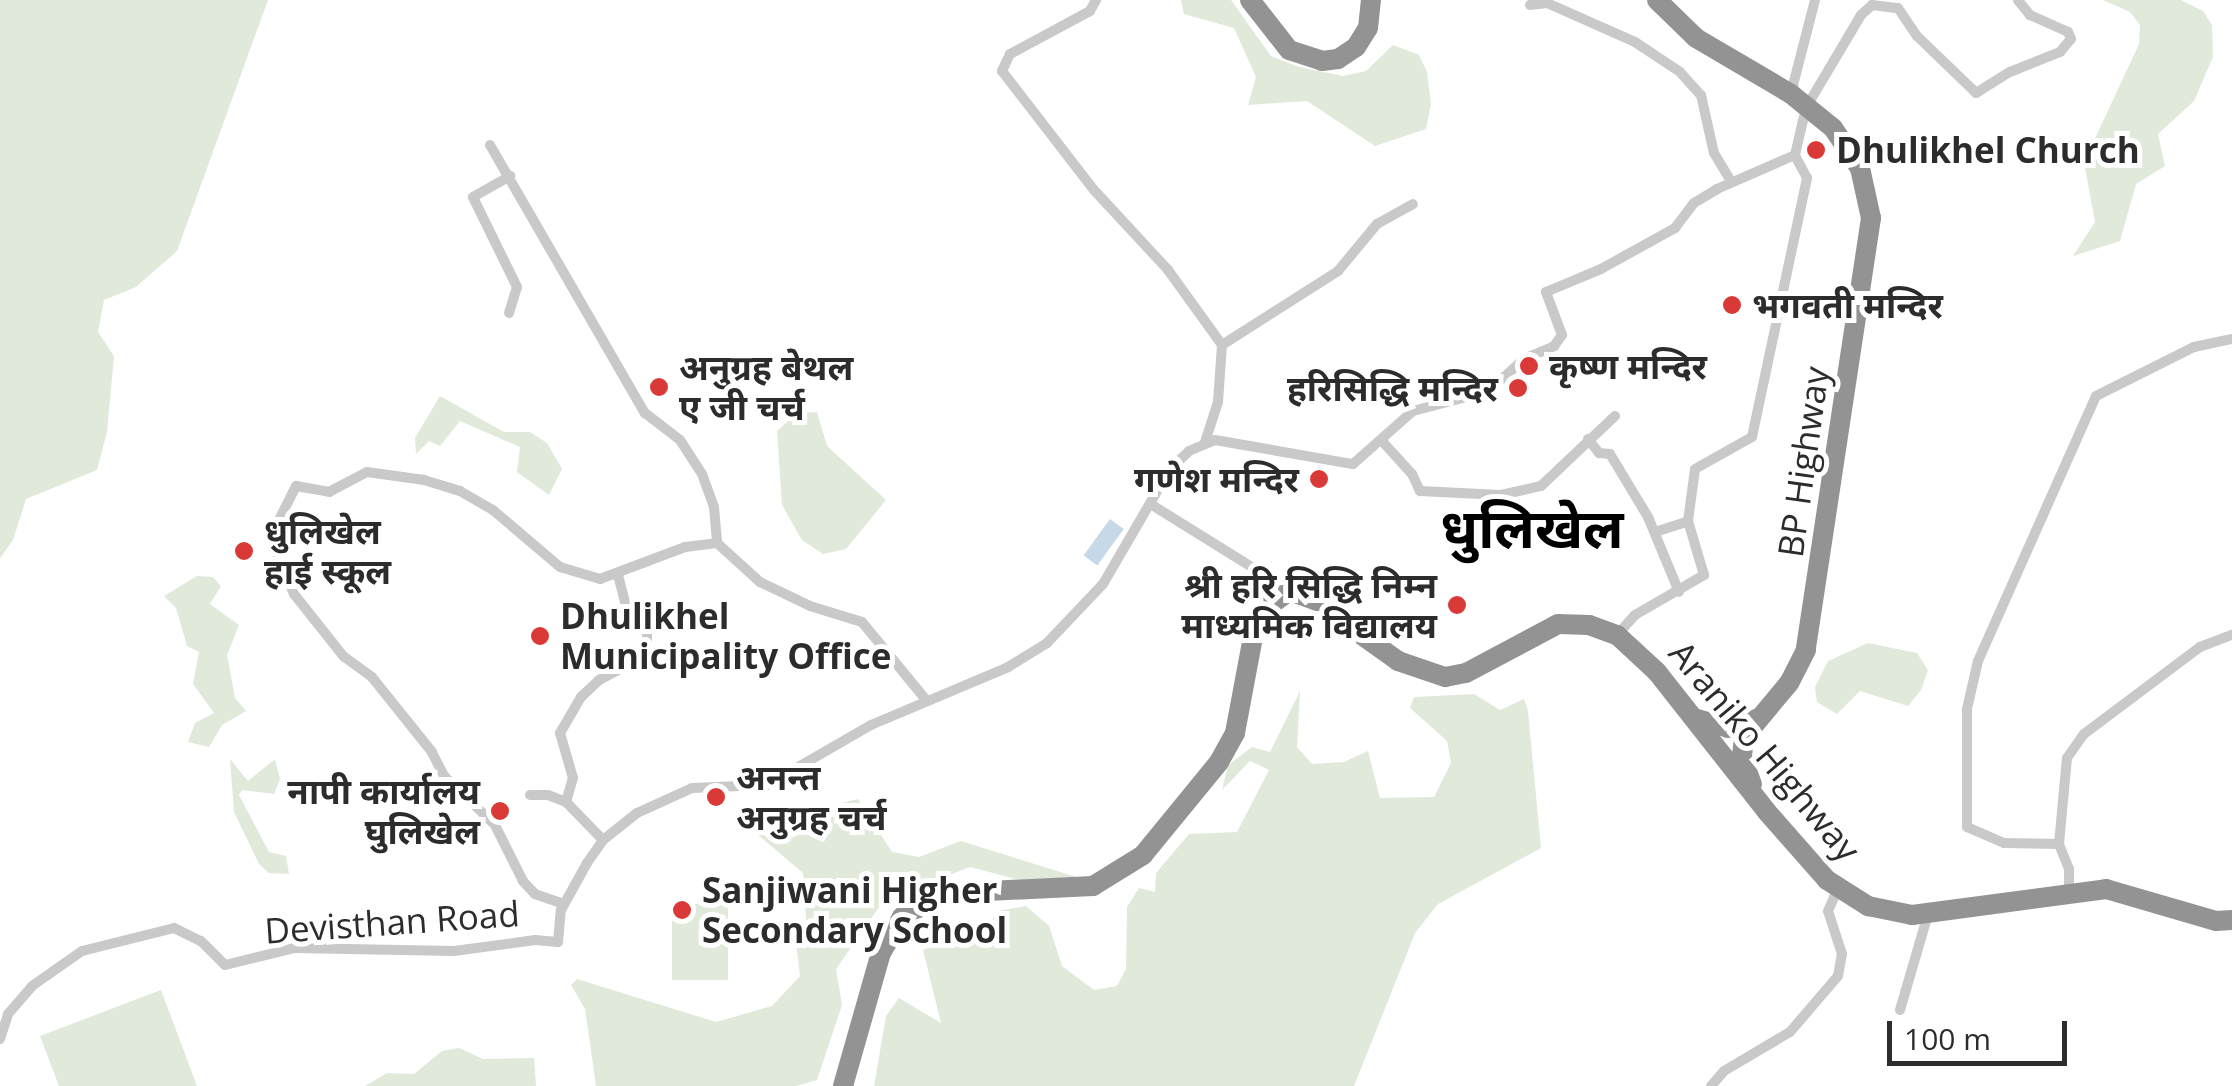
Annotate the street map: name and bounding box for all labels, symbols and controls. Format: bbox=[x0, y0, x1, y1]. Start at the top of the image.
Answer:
place label: Dhulikhel Church bbox=[1836, 129, 2140, 171]
marker: Dhulikhel Church bbox=[1805, 139, 1827, 161]
place label: भगवती मन्दिर bbox=[1752, 284, 1943, 326]
marker: भगवती मन्दिर bbox=[1721, 294, 1743, 316]
place label: कृष्ण मन्दिर bbox=[1549, 345, 1707, 387]
place label: अनुग्रह बेथल ए जी चर्च bbox=[679, 346, 853, 428]
marker: कृष्ण मन्दिर bbox=[1518, 355, 1540, 377]
street label: BP Highway bbox=[1769, 364, 1837, 560]
place label: हरिसिद्धि मन्दिर bbox=[1287, 367, 1498, 409]
marker: अनुग्रह बेथल ए जी चर्च bbox=[648, 376, 670, 398]
marker: हरिसिद्धि मन्दिर bbox=[1507, 377, 1529, 399]
place label: गणेश मन्दिर bbox=[1134, 458, 1299, 500]
marker: गणेश मन्दिर bbox=[1308, 468, 1330, 490]
district label: धुलिखेल bbox=[1440, 494, 1624, 560]
place label: धुलिखेल हाई स्कूल bbox=[264, 510, 391, 592]
marker: धुलिखेल हाई स्कूल bbox=[233, 540, 255, 562]
place label: श्री हरि सिद्धि निम्न माध्यमिक विद्यालय bbox=[1181, 564, 1437, 646]
marker: श्री हरि सिद्धि निम्न माध्यमिक विद्यालय bbox=[1446, 594, 1468, 616]
place label: Dhulikhel Municipality Office bbox=[560, 595, 892, 677]
marker: Dhulikhel Municipality Office bbox=[529, 625, 551, 647]
street label: Araniko Highway bbox=[1661, 633, 1869, 869]
place label: अनन्त अनुग्रह चर्च bbox=[736, 756, 886, 838]
place label: नापी कार्यालय घुलिखेल bbox=[287, 770, 480, 852]
marker: अनन्त अनुग्रह चर्च bbox=[705, 786, 727, 808]
marker: नापी कार्यालय घुलिखेल bbox=[489, 800, 511, 822]
place label: Sanjiwani Higher Secondary School bbox=[702, 869, 1007, 951]
street label: Devisthan Road bbox=[263, 892, 521, 952]
marker: Sanjiwani Higher Secondary School bbox=[671, 899, 693, 921]
scale bar bbox=[1892, 1001, 2072, 1063]
text: 100 m bbox=[1904, 1018, 1991, 1059]

